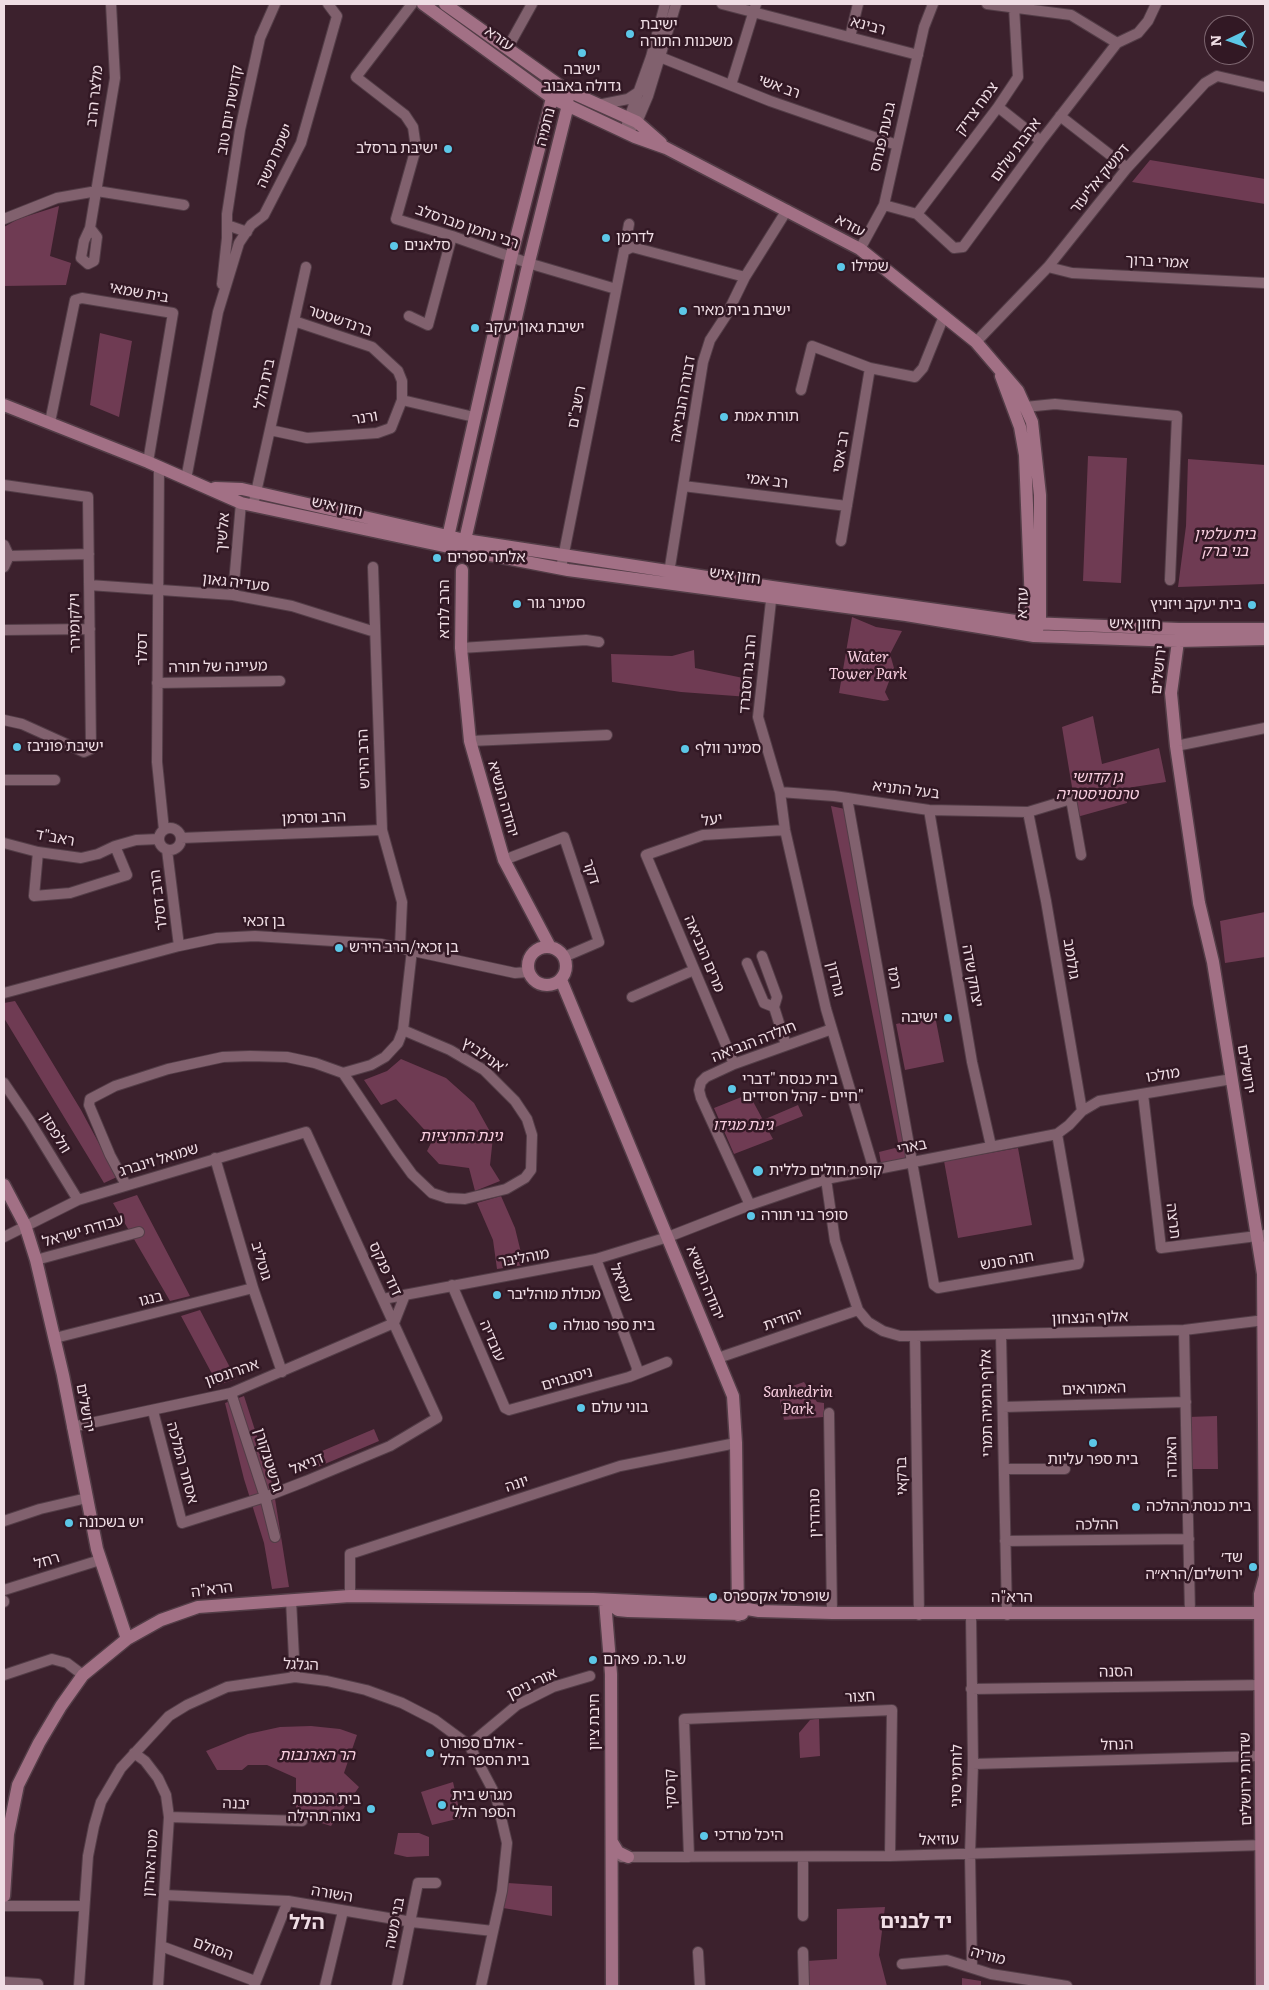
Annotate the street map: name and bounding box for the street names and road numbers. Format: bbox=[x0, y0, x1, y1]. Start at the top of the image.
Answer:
street label: רבינא bbox=[849, 13, 887, 39]
street label: עזרא bbox=[481, 23, 517, 55]
street label: מלצר הרב bbox=[83, 64, 107, 128]
street label: קדושת יום טוב bbox=[213, 64, 247, 156]
street label: רב אשי bbox=[756, 71, 802, 103]
street label: צמח צדיק bbox=[952, 79, 1002, 139]
street label: גבעת פנחס bbox=[866, 101, 900, 173]
street label: נחמיה bbox=[533, 106, 559, 148]
street label: אהבת שלום bbox=[987, 115, 1045, 185]
street label: ישמח משה bbox=[253, 121, 297, 191]
street label: דמשק אליעזר bbox=[1066, 140, 1134, 218]
street label: רבי נחמן מברסלב bbox=[413, 201, 521, 253]
street label: עזרא bbox=[832, 211, 868, 241]
street label: אמרי ברוך bbox=[1125, 251, 1189, 273]
street label: בית שמאי bbox=[108, 279, 170, 307]
street label: ברנדשטטר bbox=[305, 302, 375, 340]
street label: דבורה הנביאה bbox=[667, 354, 699, 444]
street label: בית הלל bbox=[251, 357, 279, 411]
street label: רשב"ם bbox=[564, 384, 590, 430]
street label: ורנר bbox=[351, 407, 379, 429]
street label: רב אסי bbox=[829, 430, 853, 474]
street label: רב אמי bbox=[745, 469, 789, 493]
street label: חזון איש bbox=[310, 493, 364, 521]
street label: אלשיך bbox=[212, 512, 234, 554]
street label: חזון איש bbox=[708, 563, 762, 589]
street label: סעדיה גאון bbox=[201, 570, 271, 596]
street label: הרב לנדא bbox=[436, 579, 454, 639]
street label: עזרא bbox=[1013, 587, 1033, 619]
street label: וילקומירר bbox=[65, 593, 85, 653]
street label: חזון איש bbox=[1109, 615, 1161, 633]
street label: דסלר bbox=[134, 633, 152, 665]
street label: הרב גרוסברד bbox=[736, 633, 760, 715]
street label: ירושלים bbox=[1147, 644, 1171, 696]
street label: מעיינה של תורה bbox=[168, 657, 268, 677]
street label: הרב הירש bbox=[354, 728, 374, 790]
street label: יהודה הנשיא bbox=[484, 759, 522, 839]
street label: בעל התניא bbox=[871, 777, 941, 803]
street label: הרב וסרמן bbox=[281, 808, 347, 828]
street label: יעל bbox=[700, 810, 724, 830]
street label: ראב"ד bbox=[34, 826, 76, 850]
street label: דקר bbox=[579, 857, 603, 887]
street label: הרב דסלר bbox=[146, 869, 172, 931]
street label: בן זכאי bbox=[243, 913, 285, 931]
street label: מרים הנביאה bbox=[680, 913, 728, 995]
street label: גולומב bbox=[1059, 937, 1083, 981]
street label: יצחק שדה bbox=[958, 943, 986, 1009]
street label: גורדון bbox=[822, 960, 848, 998]
street label: רמז bbox=[883, 965, 905, 991]
street label: חולדה הנביאה bbox=[709, 1018, 799, 1066]
street label: אנילביץ' bbox=[458, 1034, 510, 1078]
street label: ירושלים bbox=[1233, 1043, 1259, 1095]
street label: מולכו bbox=[1145, 1063, 1181, 1087]
street label: וולפסון bbox=[36, 1109, 74, 1157]
street label: בארי bbox=[895, 1135, 929, 1159]
street label: שמואל וינברג bbox=[117, 1139, 201, 1181]
street label: תרצה bbox=[1162, 1202, 1184, 1240]
street label: עבודת ישראל bbox=[40, 1211, 126, 1251]
street label: דוד פנקס bbox=[365, 1239, 405, 1299]
street label: גוטליב bbox=[247, 1240, 275, 1282]
street label: יהודה הנשיא bbox=[682, 1243, 728, 1323]
street label: מוהליבר bbox=[497, 1245, 551, 1271]
street label: חנה סנש bbox=[979, 1247, 1035, 1275]
street label: עמיאל bbox=[605, 1261, 637, 1305]
street label: בנגו bbox=[137, 1287, 165, 1311]
street label: יהודית bbox=[761, 1305, 805, 1335]
street label: אלוף הנצחון bbox=[1051, 1308, 1129, 1328]
street label: עובדיה bbox=[475, 1318, 509, 1364]
street label: אלוף נחמיה תמרי bbox=[977, 1349, 997, 1457]
street label: אהרונסון bbox=[203, 1355, 261, 1391]
street label: ניסנבוים bbox=[539, 1363, 595, 1395]
street label: האמוראים bbox=[1062, 1379, 1126, 1399]
street label: ירושלים bbox=[72, 1382, 98, 1434]
street label: אסתר המלכה bbox=[162, 1420, 202, 1506]
street label: גרשטנקורן bbox=[250, 1426, 286, 1494]
street label: האגדה bbox=[1163, 1436, 1181, 1478]
street label: דניאל bbox=[287, 1449, 327, 1479]
street label: ברקאי bbox=[893, 1456, 911, 1496]
street label: יונה bbox=[503, 1472, 531, 1496]
street label: סנהדרין bbox=[806, 1488, 824, 1538]
street label: ההלכה bbox=[1075, 1516, 1119, 1534]
street label: רחל bbox=[32, 1549, 62, 1573]
street label: הרא"ה bbox=[190, 1578, 234, 1602]
street label: הרא"ה bbox=[991, 1589, 1033, 1607]
street label: הגלגל bbox=[283, 1655, 319, 1675]
street label: הסנה bbox=[1099, 1663, 1133, 1681]
street label: אורי ניסן bbox=[504, 1664, 560, 1704]
street label: חצור bbox=[844, 1687, 876, 1707]
street label: חיבת ציון bbox=[586, 1693, 604, 1751]
street label: שדרות ירושלים bbox=[1236, 1732, 1256, 1826]
street label: הנחל bbox=[1100, 1735, 1134, 1755]
street label: לוחמי סיני bbox=[947, 1744, 967, 1808]
street label: קרסקי bbox=[661, 1768, 681, 1810]
street label: יבנה bbox=[222, 1795, 250, 1813]
street label: מטה אהרון bbox=[140, 1828, 162, 1898]
street label: עוזיאל bbox=[919, 1831, 959, 1849]
street label: השורה bbox=[310, 1881, 354, 1907]
street label: בני משה bbox=[381, 1896, 409, 1950]
street label: הסולם bbox=[190, 1933, 236, 1965]
street label: מוריה bbox=[968, 1943, 1008, 1969]

